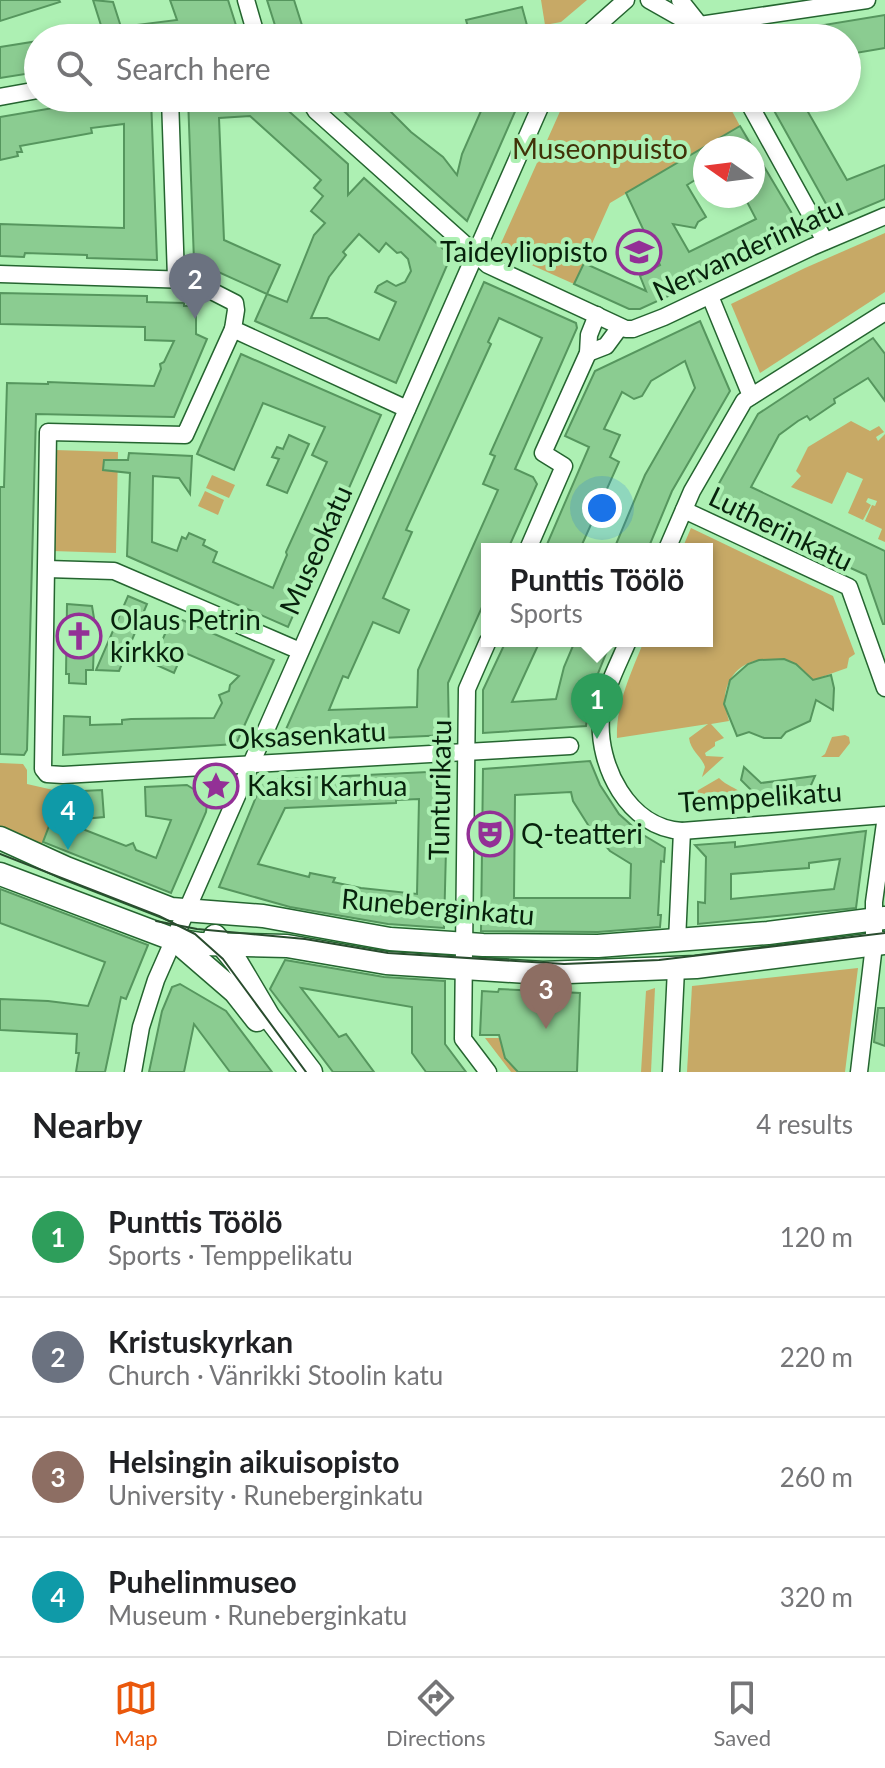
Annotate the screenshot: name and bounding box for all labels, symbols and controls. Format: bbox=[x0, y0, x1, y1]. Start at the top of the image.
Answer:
search box bbox=[24, 24, 861, 112]
icon: search bbox=[52, 46, 96, 90]
text: Search here bbox=[116, 50, 271, 86]
park label: Museonpuisto bbox=[512, 131, 688, 165]
north arrow bbox=[693, 136, 765, 208]
street label: Nervanderinkatu bbox=[647, 189, 848, 307]
school or university icon: Taideyliopisto bbox=[615, 228, 663, 276]
place label: Taideyliopisto bbox=[440, 234, 608, 268]
pin: 2 bbox=[169, 253, 221, 319]
street label: Lutherinkatu bbox=[704, 479, 859, 578]
street label: Museokatu bbox=[272, 480, 359, 619]
your location bbox=[582, 488, 622, 528]
popup bbox=[481, 543, 713, 647]
text: Punttis Töölö bbox=[510, 561, 684, 597]
text: Sports bbox=[510, 597, 583, 629]
place label: Olaus Petrin kirkko bbox=[110, 602, 261, 668]
church icon: Olaus Petrin kirkko bbox=[55, 612, 103, 660]
pin: 1 bbox=[571, 673, 623, 739]
street label: Oksasenkatu bbox=[227, 713, 387, 755]
street label: Tunturikatu bbox=[421, 719, 457, 861]
place icon: Kaksi Karhua bbox=[192, 762, 240, 810]
place label: Kaksi Karhua bbox=[247, 768, 407, 802]
street label: Temppelikatu bbox=[677, 773, 843, 819]
pin: 4 bbox=[42, 784, 94, 850]
theatre icon: Q-teatteri bbox=[466, 810, 514, 858]
place label: Q-teatteri bbox=[521, 816, 643, 850]
street label: Runeberginkatu bbox=[340, 881, 536, 931]
pin: 3 bbox=[520, 963, 572, 1029]
text: Nearby bbox=[32, 1104, 143, 1145]
text: 4 results bbox=[756, 1108, 853, 1140]
text: Punttis Töölö bbox=[108, 1203, 283, 1239]
text: 1 bbox=[50, 1221, 66, 1253]
text: 120 m bbox=[780, 1221, 853, 1253]
text: Sports · Temppelikatu bbox=[108, 1239, 353, 1271]
text: Kristuskyrkan bbox=[108, 1323, 293, 1359]
text: 2 bbox=[50, 1341, 66, 1373]
text: 220 m bbox=[780, 1341, 853, 1373]
text: Church · Vänrikki Stoolin katu bbox=[108, 1359, 443, 1391]
text: Helsingin aikuisopisto bbox=[108, 1443, 399, 1479]
text: 3 bbox=[50, 1461, 66, 1493]
text: 260 m bbox=[780, 1461, 853, 1493]
text: University · Runeberginkatu bbox=[108, 1479, 423, 1511]
text: Puhelinmuseo bbox=[108, 1563, 297, 1599]
text: 4 bbox=[50, 1581, 66, 1613]
text: 320 m bbox=[780, 1581, 853, 1613]
text: Museum · Runeberginkatu bbox=[108, 1599, 407, 1631]
tab: Map bbox=[114, 1676, 158, 1751]
tab: Directions bbox=[386, 1676, 485, 1751]
tab: Saved bbox=[713, 1676, 771, 1751]

